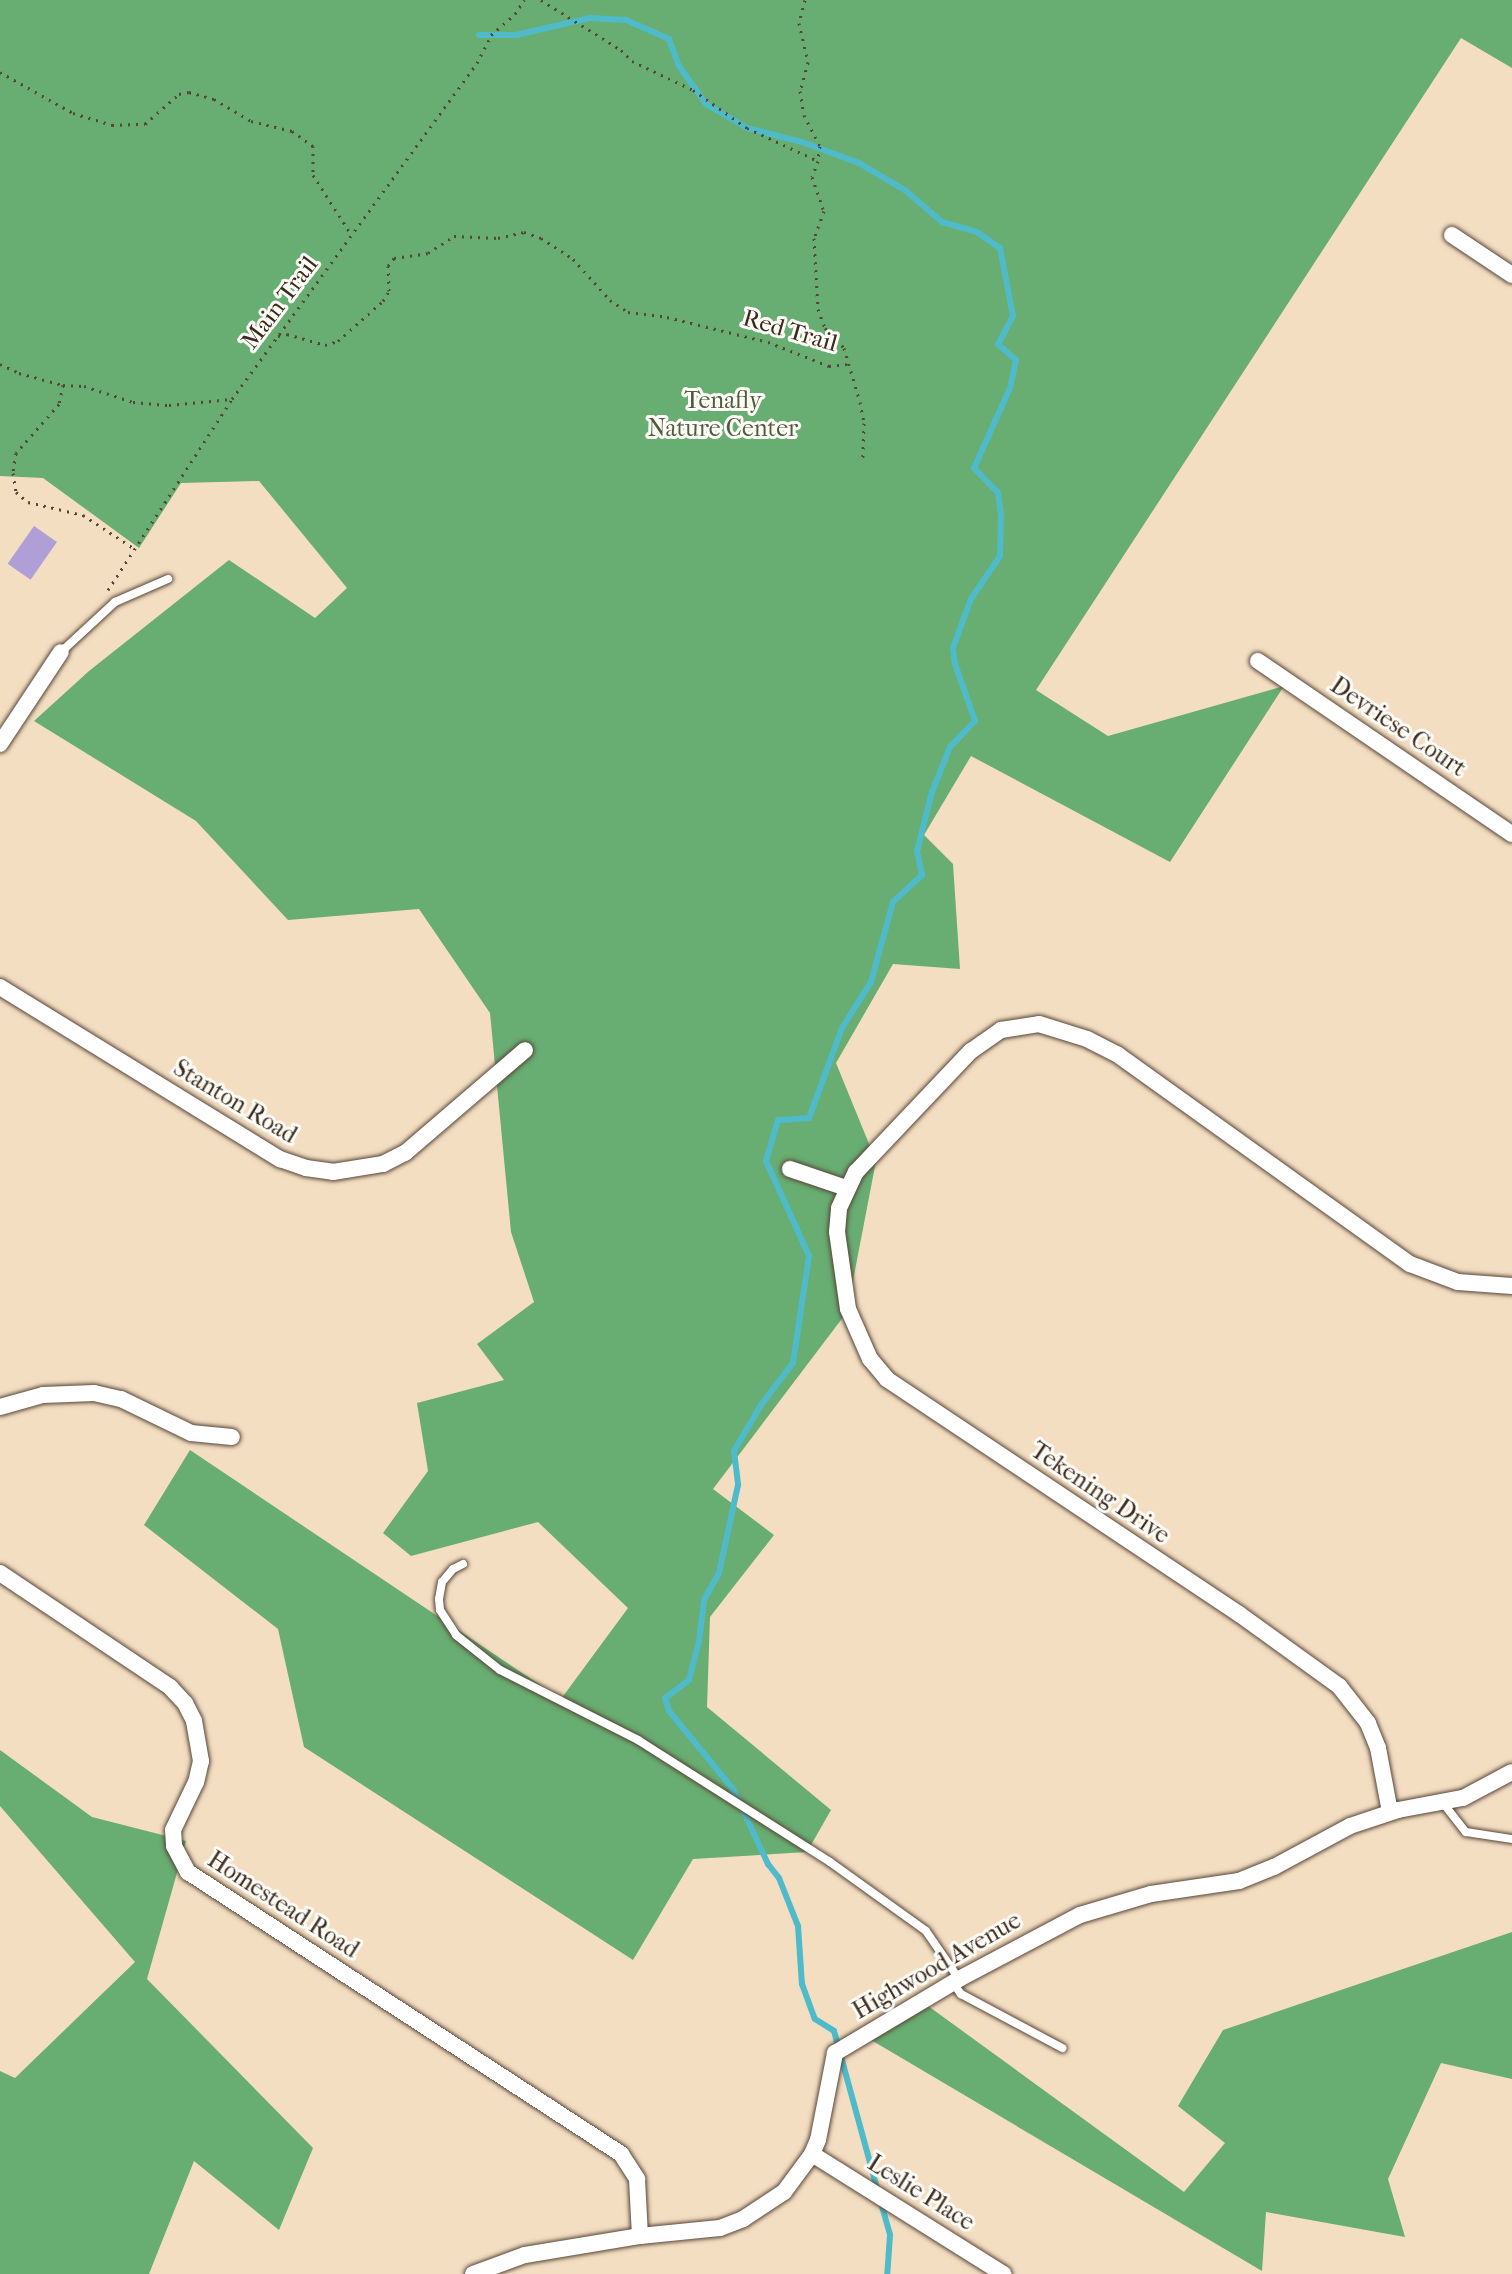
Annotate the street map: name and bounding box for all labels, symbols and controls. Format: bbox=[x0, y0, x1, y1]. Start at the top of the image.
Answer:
street label: Main Trail bbox=[236, 251, 324, 355]
street label: Red Trail bbox=[740, 304, 840, 358]
park label: Tenafly Nature Center bbox=[648, 387, 798, 443]
street label: Devriese Court bbox=[1325, 671, 1471, 783]
street label: Stanton Road bbox=[168, 1054, 302, 1150]
street label: Tekening Drive bbox=[1025, 1436, 1175, 1550]
street label: Homestead Road bbox=[202, 1845, 364, 1965]
street label: Highwood Avenue bbox=[848, 1906, 1026, 2026]
street label: Leslie Place bbox=[862, 2149, 980, 2237]

